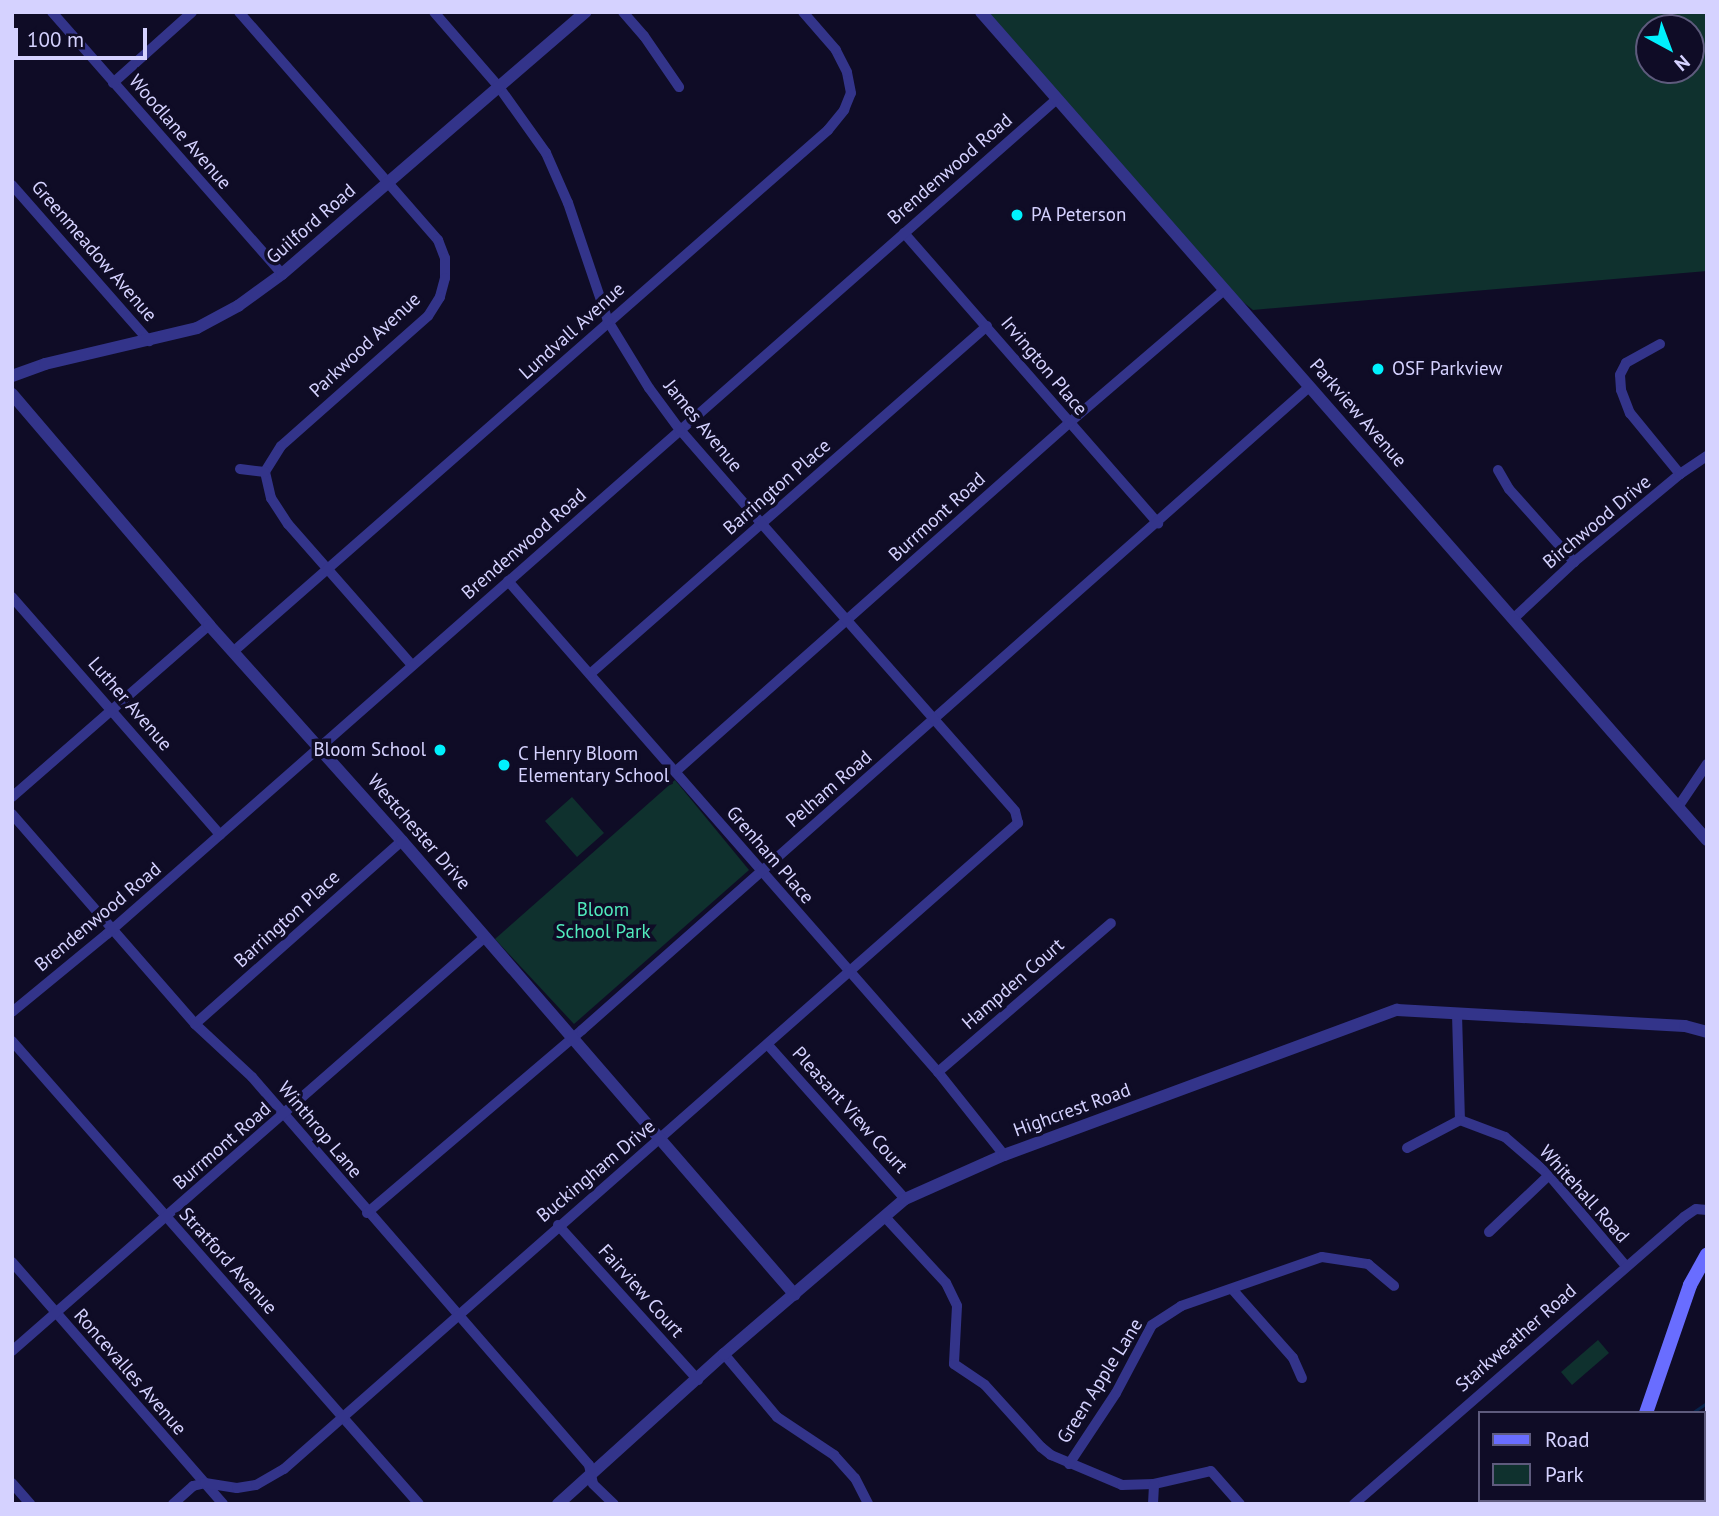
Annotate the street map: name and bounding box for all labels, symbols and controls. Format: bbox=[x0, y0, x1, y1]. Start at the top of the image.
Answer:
scale bar bbox=[18, 14, 150, 58]
north arrow bbox=[1635, 14, 1705, 84]
text: 100 m bbox=[27, 26, 84, 53]
text: N bbox=[1670, 50, 1695, 76]
street label: Woodlane Avenue bbox=[124, 70, 236, 194]
street label: Brendenwood Road bbox=[883, 109, 1017, 229]
street label: Greenmeadow Avenue bbox=[26, 175, 162, 327]
street label: Guilford Road bbox=[262, 179, 360, 269]
place label: PA Peterson bbox=[1031, 204, 1127, 226]
marker: PA Peterson bbox=[1009, 207, 1025, 223]
street label: Lundvall Avenue bbox=[514, 278, 630, 384]
street label: Parkwood Avenue bbox=[305, 288, 425, 402]
street label: Irvington Place bbox=[996, 312, 1092, 420]
street label: Parkview Avenue bbox=[1304, 354, 1412, 472]
place label: OSF Parkview bbox=[1392, 358, 1502, 380]
marker: OSF Parkview bbox=[1370, 361, 1386, 377]
street label: James Avenue bbox=[659, 375, 747, 477]
street label: Barrington Place bbox=[719, 434, 835, 540]
street label: Burrmont Road bbox=[884, 468, 990, 566]
street label: Birchwood Drive bbox=[1538, 470, 1656, 574]
street label: Brendenwood Road bbox=[457, 484, 591, 604]
street label: Luther Avenue bbox=[83, 652, 177, 756]
place label: Bloom School bbox=[314, 739, 426, 761]
marker: Bloom School bbox=[432, 742, 448, 758]
place label: C Henry Bloom Elementary School bbox=[518, 743, 670, 787]
street label: Pelham Road bbox=[782, 746, 876, 832]
marker: C Henry Bloom Elementary School bbox=[496, 757, 512, 773]
street label: Westchester Drive bbox=[363, 770, 475, 894]
street label: Grenham Place bbox=[721, 802, 819, 908]
street label: Brendenwood Road bbox=[30, 858, 166, 976]
street label: Barrington Place bbox=[229, 866, 345, 972]
park label: Bloom School Park bbox=[556, 899, 650, 943]
street label: Hampden Court bbox=[957, 934, 1069, 1034]
street label: Pleasant View Court bbox=[787, 1042, 913, 1178]
street label: Winthrop Lane bbox=[273, 1077, 367, 1183]
street label: Highcrest Road bbox=[1010, 1078, 1134, 1142]
street label: Burrmont Road bbox=[168, 1097, 276, 1195]
street label: Buckingham Drive bbox=[532, 1115, 660, 1227]
street label: Whitehall Road bbox=[1534, 1141, 1634, 1247]
street label: Stratford Avenue bbox=[174, 1203, 282, 1319]
street label: Fairview Court bbox=[593, 1240, 689, 1342]
street label: Starkweather Road bbox=[1451, 1279, 1581, 1397]
street label: Roncevalles Avenue bbox=[69, 1304, 191, 1440]
street label: Green Apple Lane bbox=[1052, 1314, 1148, 1448]
legend bbox=[1478, 1411, 1705, 1502]
text: Road bbox=[1545, 1426, 1589, 1453]
text: Park bbox=[1545, 1461, 1584, 1488]

